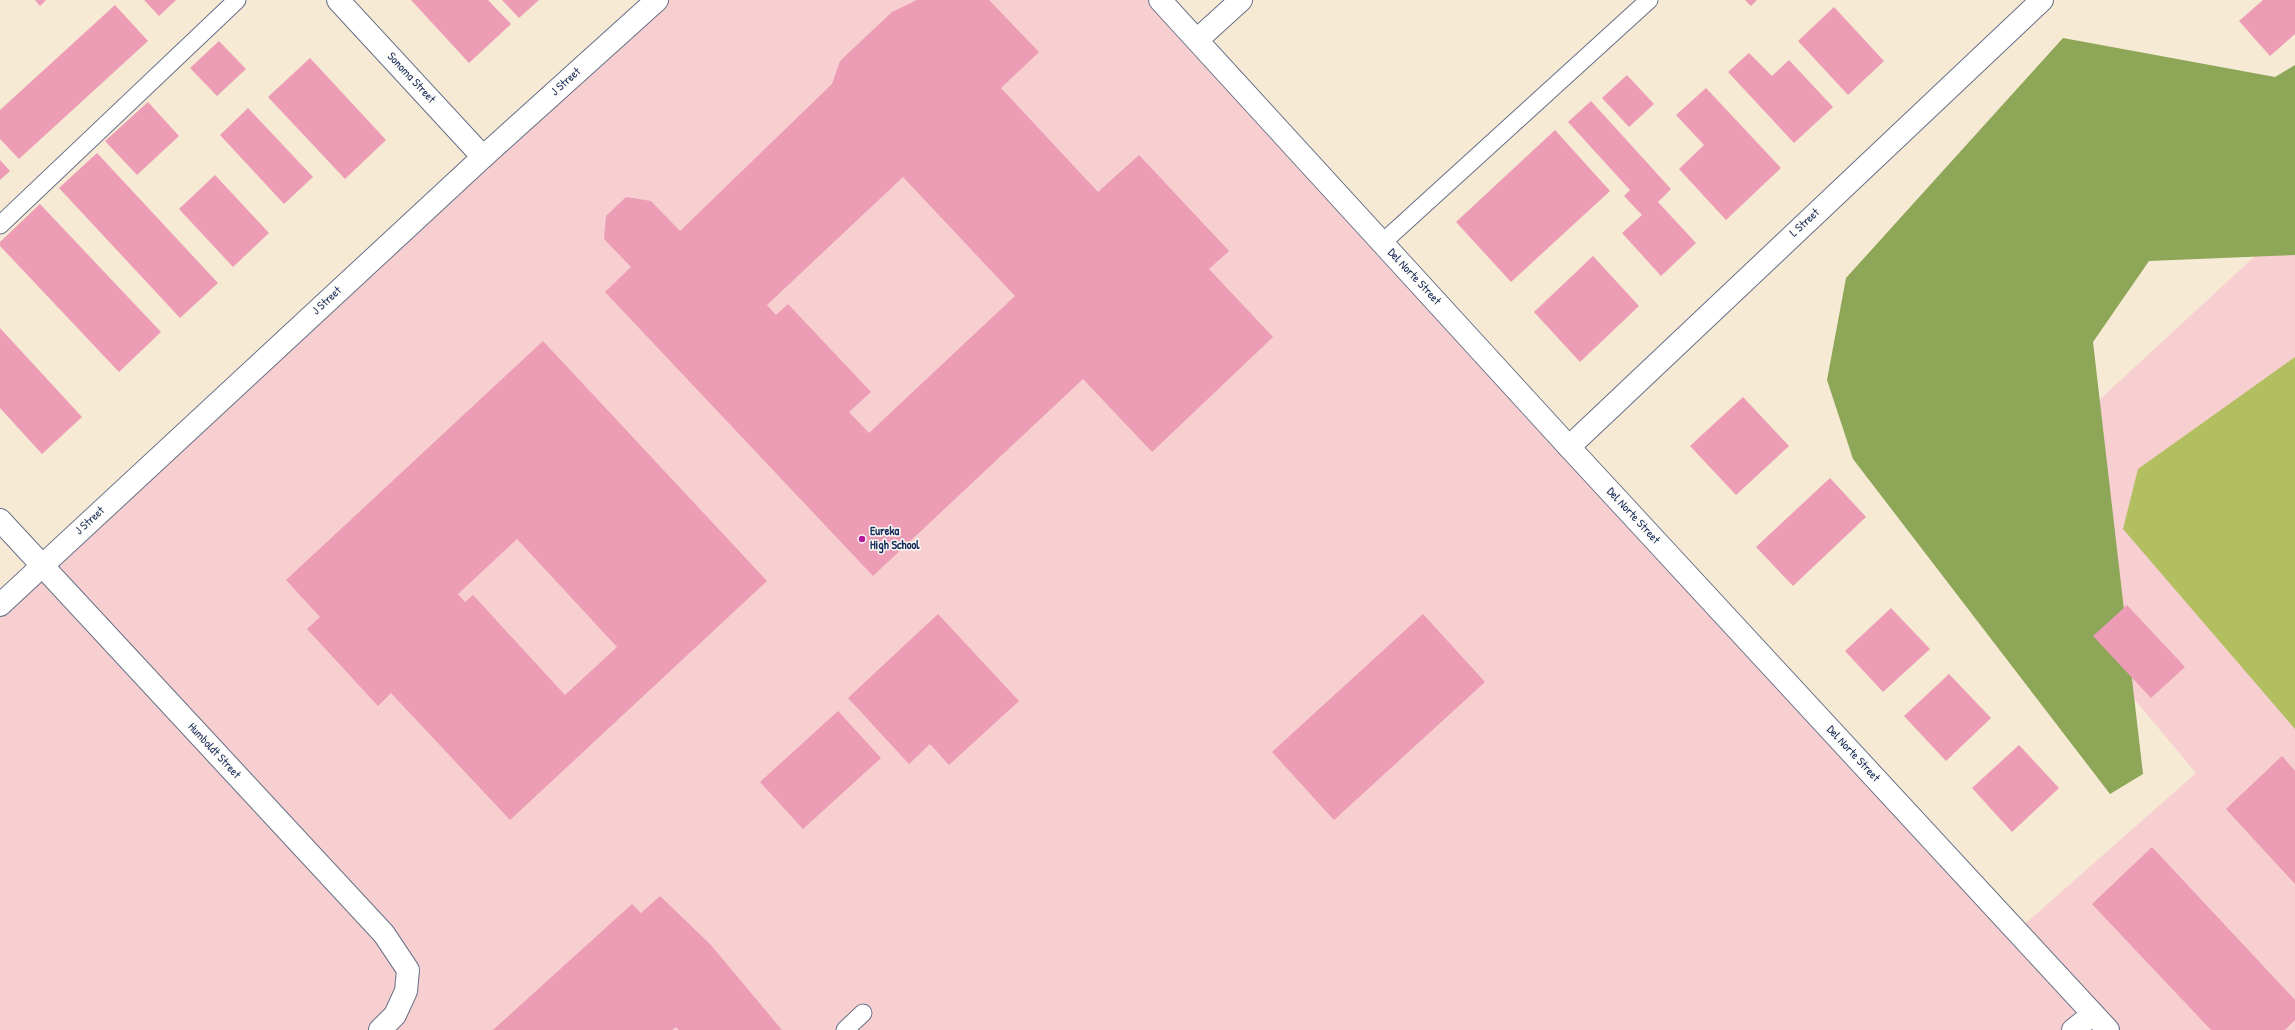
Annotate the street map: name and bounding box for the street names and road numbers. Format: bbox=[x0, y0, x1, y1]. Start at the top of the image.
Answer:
street label: Sonoma Street bbox=[384, 50, 438, 106]
street label: J Street bbox=[548, 65, 584, 99]
street label: L Street bbox=[1787, 206, 1823, 240]
street label: Del Norte Street bbox=[1384, 246, 1444, 308]
street label: J Street bbox=[309, 284, 345, 318]
street label: Del Norte Street bbox=[1603, 485, 1663, 547]
street label: J Street bbox=[72, 504, 108, 538]
street label: Humboldt Street bbox=[185, 720, 243, 782]
street label: Del Norte Street bbox=[1823, 723, 1883, 785]

